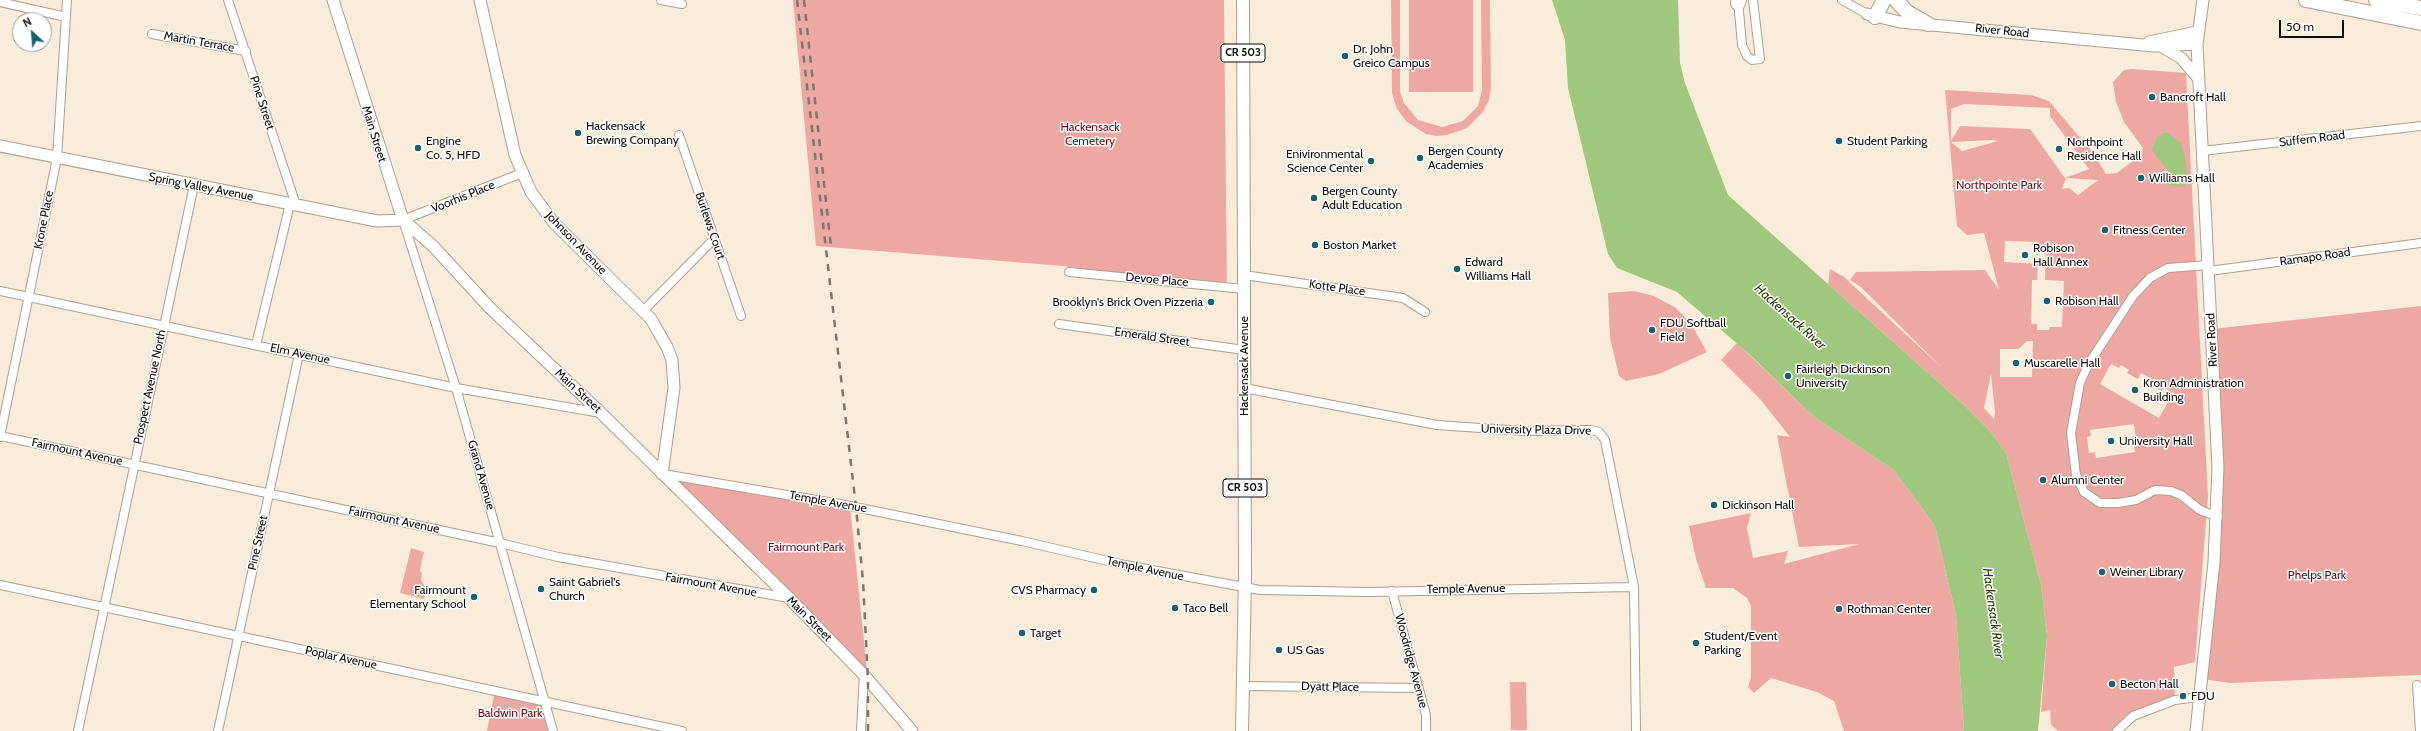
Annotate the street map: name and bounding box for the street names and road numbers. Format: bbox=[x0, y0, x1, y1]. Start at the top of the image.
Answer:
street label: River Road bbox=[1974, 21, 2030, 41]
street label: Martin Terrace bbox=[163, 29, 235, 55]
road number: CR 503 bbox=[1221, 44, 1265, 62]
street label: Pine Street bbox=[247, 74, 277, 132]
street label: Main Street bbox=[359, 104, 389, 164]
street label: Suffern Road bbox=[2278, 128, 2346, 150]
street label: Spring Valley Avenue bbox=[147, 170, 255, 204]
street label: Voorhis Place bbox=[429, 178, 497, 216]
street label: Krone Place bbox=[31, 189, 57, 251]
street label: Burlews Court bbox=[692, 190, 728, 262]
street label: Johnson Avenue bbox=[542, 209, 610, 277]
street label: Ramapo Road bbox=[2279, 245, 2351, 269]
street label: Devoe Place bbox=[1125, 270, 1189, 290]
street label: Kotte Place bbox=[1308, 277, 1366, 299]
street label: River Road bbox=[2203, 313, 2221, 367]
street label: Hackensack Avenue bbox=[1237, 316, 1251, 416]
street label: Emerald Street bbox=[1114, 325, 1190, 349]
street label: Prospect Avenue North bbox=[131, 328, 169, 446]
street label: Elm Avenue bbox=[269, 341, 331, 367]
street label: Main Street bbox=[552, 366, 604, 416]
street label: University Plaza Drive bbox=[1481, 422, 1591, 438]
street label: Fairmount Avenue bbox=[30, 435, 124, 469]
street label: Grand Avenue bbox=[464, 439, 498, 511]
road number: CR 503 bbox=[1223, 479, 1267, 497]
street label: Temple Avenue bbox=[788, 488, 868, 516]
street label: Fairmount Avenue bbox=[347, 503, 441, 537]
street label: Pine Street bbox=[245, 514, 271, 572]
street label: Temple Avenue bbox=[1105, 554, 1185, 584]
street label: Fairmount Avenue bbox=[664, 570, 758, 600]
street label: Temple Avenue bbox=[1427, 581, 1505, 597]
street label: Main Street bbox=[783, 593, 835, 645]
street label: Woodridge Avenue bbox=[1392, 612, 1430, 710]
street label: Poplar Avenue bbox=[304, 643, 378, 673]
street label: Dyatt Place bbox=[1301, 679, 1359, 695]

